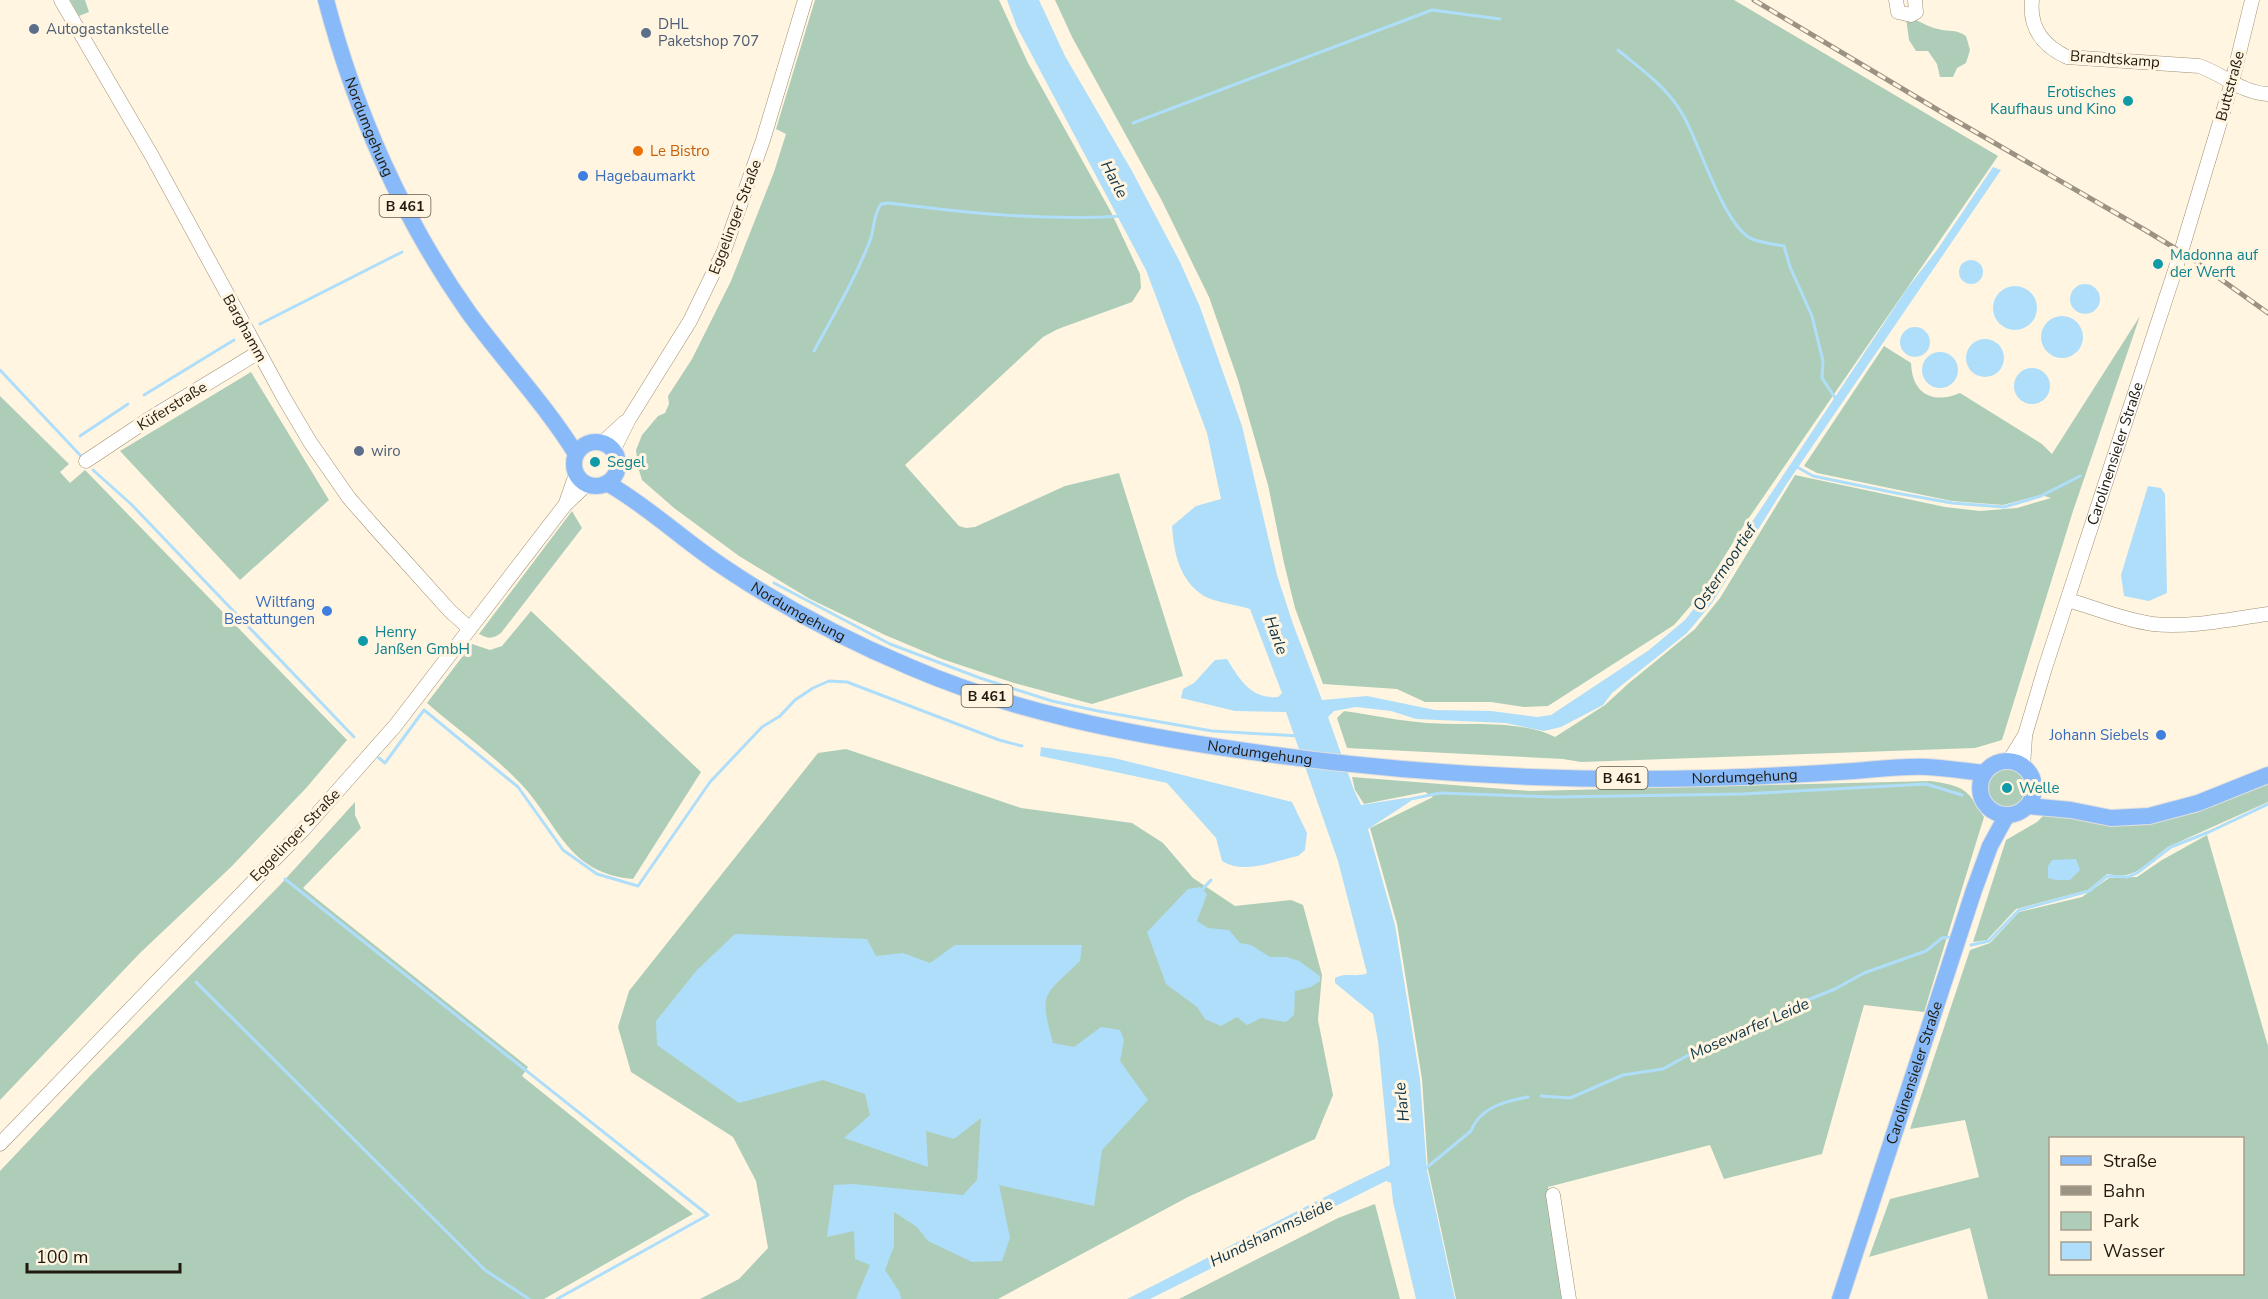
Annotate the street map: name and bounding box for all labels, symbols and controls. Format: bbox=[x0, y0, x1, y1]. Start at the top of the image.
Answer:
place label: DHL Paketshop 707 bbox=[658, 14, 759, 51]
place label: Autogastankstelle bbox=[46, 19, 169, 39]
marker: Autogastankstelle bbox=[27, 22, 41, 36]
marker: DHL Paketshop 707 bbox=[639, 26, 653, 40]
street label: Brandtskamp bbox=[2069, 46, 2161, 72]
street label: Buttstraße bbox=[2211, 49, 2249, 123]
street label: Nordumgehung bbox=[340, 74, 398, 180]
place label: Erotisches Kaufhaus und Kino bbox=[1990, 82, 2116, 119]
marker: Erotisches Kaufhaus und Kino bbox=[2121, 94, 2135, 108]
place label: Le Bistro bbox=[650, 141, 710, 161]
marker: Le Bistro bbox=[631, 144, 645, 158]
street label: Eggelinger Straße bbox=[704, 157, 766, 277]
water label: Harle bbox=[1095, 157, 1133, 203]
place label: Hagebaumarkt bbox=[595, 166, 696, 186]
marker: Hagebaumarkt bbox=[576, 169, 590, 183]
road number: B 461 bbox=[380, 195, 430, 217]
place label: Madonna auf der Werft bbox=[2170, 245, 2259, 282]
marker: Madonna auf der Werft bbox=[2151, 257, 2165, 271]
street label: Barghamm bbox=[218, 291, 272, 365]
street label: Küferstraße bbox=[133, 377, 211, 435]
street label: Carolinensieler Straße bbox=[2082, 379, 2148, 528]
place label: wiro bbox=[371, 441, 401, 461]
marker: wiro bbox=[352, 444, 366, 458]
place label: Segel bbox=[607, 452, 646, 472]
marker: Segel bbox=[588, 455, 602, 469]
water label: Ostermoortief bbox=[1688, 518, 1763, 615]
street label: Nordumgehung bbox=[747, 577, 849, 646]
place label: Wiltfang Bestattungen bbox=[224, 592, 315, 629]
marker: Wiltfang Bestattungen bbox=[320, 604, 334, 618]
water label: Harle bbox=[1259, 613, 1293, 658]
place label: Henry Janßen GmbH bbox=[374, 622, 470, 659]
marker: Henry Janßen GmbH bbox=[356, 634, 370, 648]
road number: B 461 bbox=[962, 685, 1012, 707]
place label: Johann Siebels bbox=[2048, 725, 2149, 745]
marker: Johann Siebels bbox=[2154, 728, 2168, 742]
street label: Nordumgehung bbox=[1206, 735, 1313, 770]
street label: Nordumgehung bbox=[1691, 764, 1798, 788]
road number: B 461 bbox=[1596, 767, 1648, 789]
place label: Welle bbox=[2019, 778, 2059, 798]
marker: Welle bbox=[2000, 781, 2014, 795]
street label: Eggelinger Straße bbox=[246, 784, 344, 886]
water label: Mosewarfer Leide bbox=[1686, 992, 1813, 1065]
street label: Carolinensieler Straße bbox=[1881, 999, 1947, 1147]
water label: Harle bbox=[1389, 1081, 1415, 1123]
legend bbox=[2049, 1137, 2244, 1275]
text: Straße bbox=[2103, 1149, 2157, 1173]
text: Bahn bbox=[2103, 1179, 2145, 1203]
water label: Hundshammsleide bbox=[1206, 1193, 1337, 1272]
text: Park bbox=[2103, 1209, 2140, 1233]
scale bar bbox=[27, 1236, 180, 1274]
text: Wasser bbox=[2103, 1239, 2165, 1263]
text: 100 m bbox=[36, 1245, 88, 1269]

